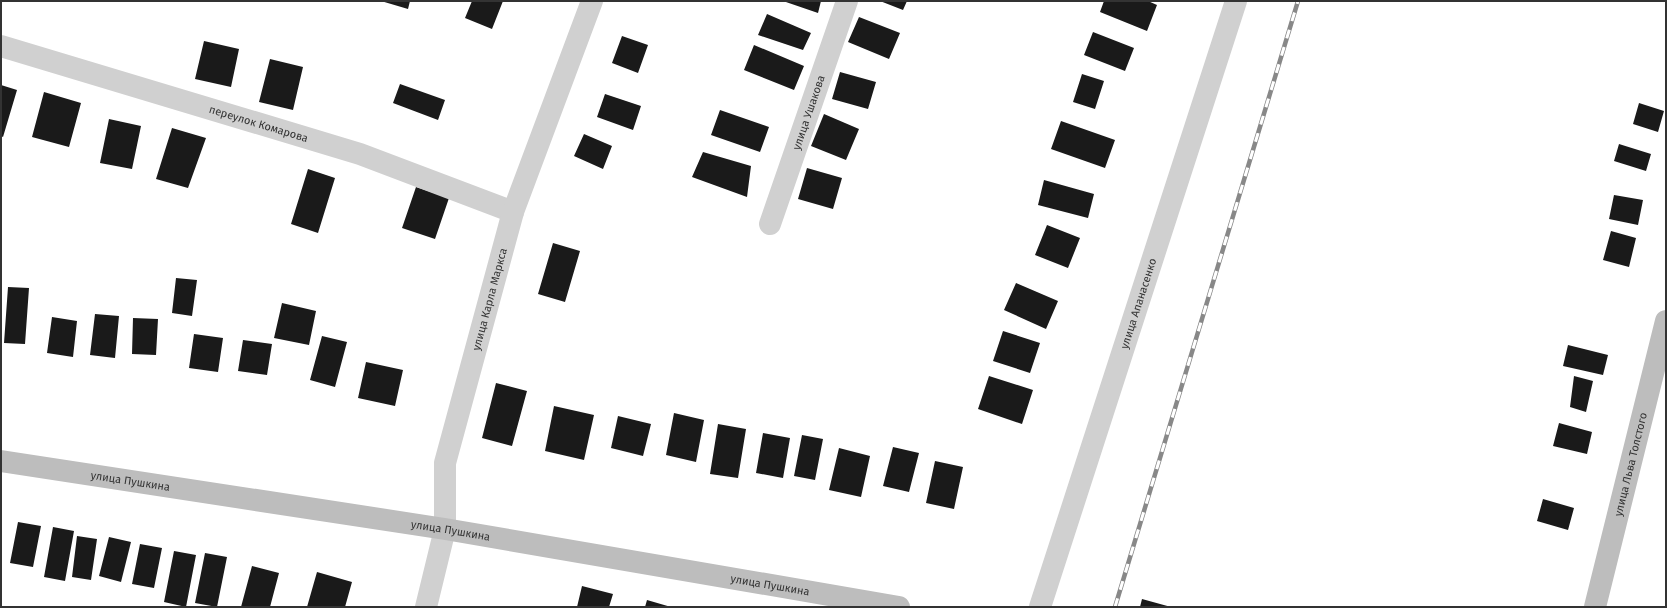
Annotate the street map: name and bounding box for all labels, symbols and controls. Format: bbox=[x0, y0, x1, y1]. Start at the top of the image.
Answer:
street label: улица Ушакова bbox=[790, 74, 828, 152]
street label: переулок Комарова bbox=[207, 103, 310, 145]
street label: улица Карла Маркса bbox=[470, 247, 510, 352]
street label: улица Апанасенко bbox=[1118, 257, 1159, 351]
street label: улица Льва Толстого bbox=[1612, 411, 1650, 518]
street label: улица Пушкина bbox=[90, 469, 171, 494]
street label: улица Пушкина bbox=[410, 518, 491, 544]
street label: улица Пушкина bbox=[729, 572, 811, 599]

